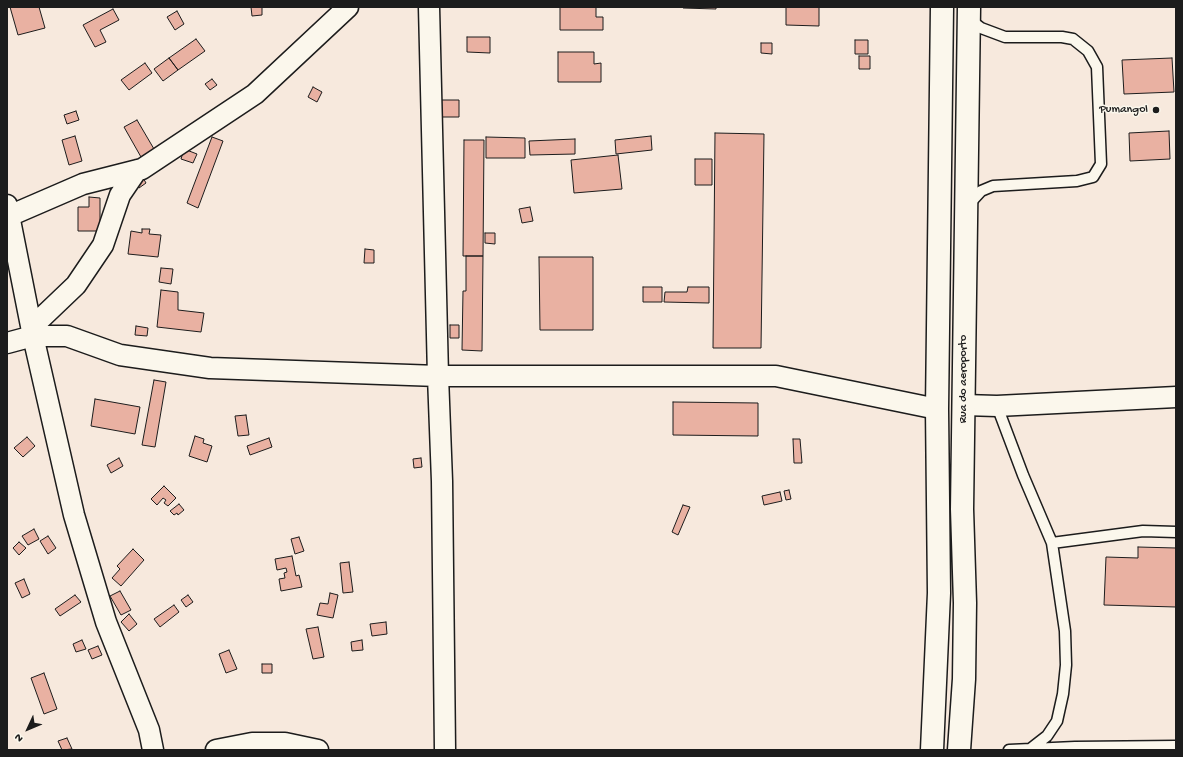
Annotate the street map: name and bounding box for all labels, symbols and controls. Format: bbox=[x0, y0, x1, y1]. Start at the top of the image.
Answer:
place label: Pumangol bbox=[1099, 103, 1148, 117]
marker: Pumangol bbox=[1151, 105, 1161, 115]
street label: Rua do aeroporto bbox=[957, 335, 971, 423]
north arrow bbox=[8, 709, 48, 749]
text: N bbox=[13, 731, 26, 744]

